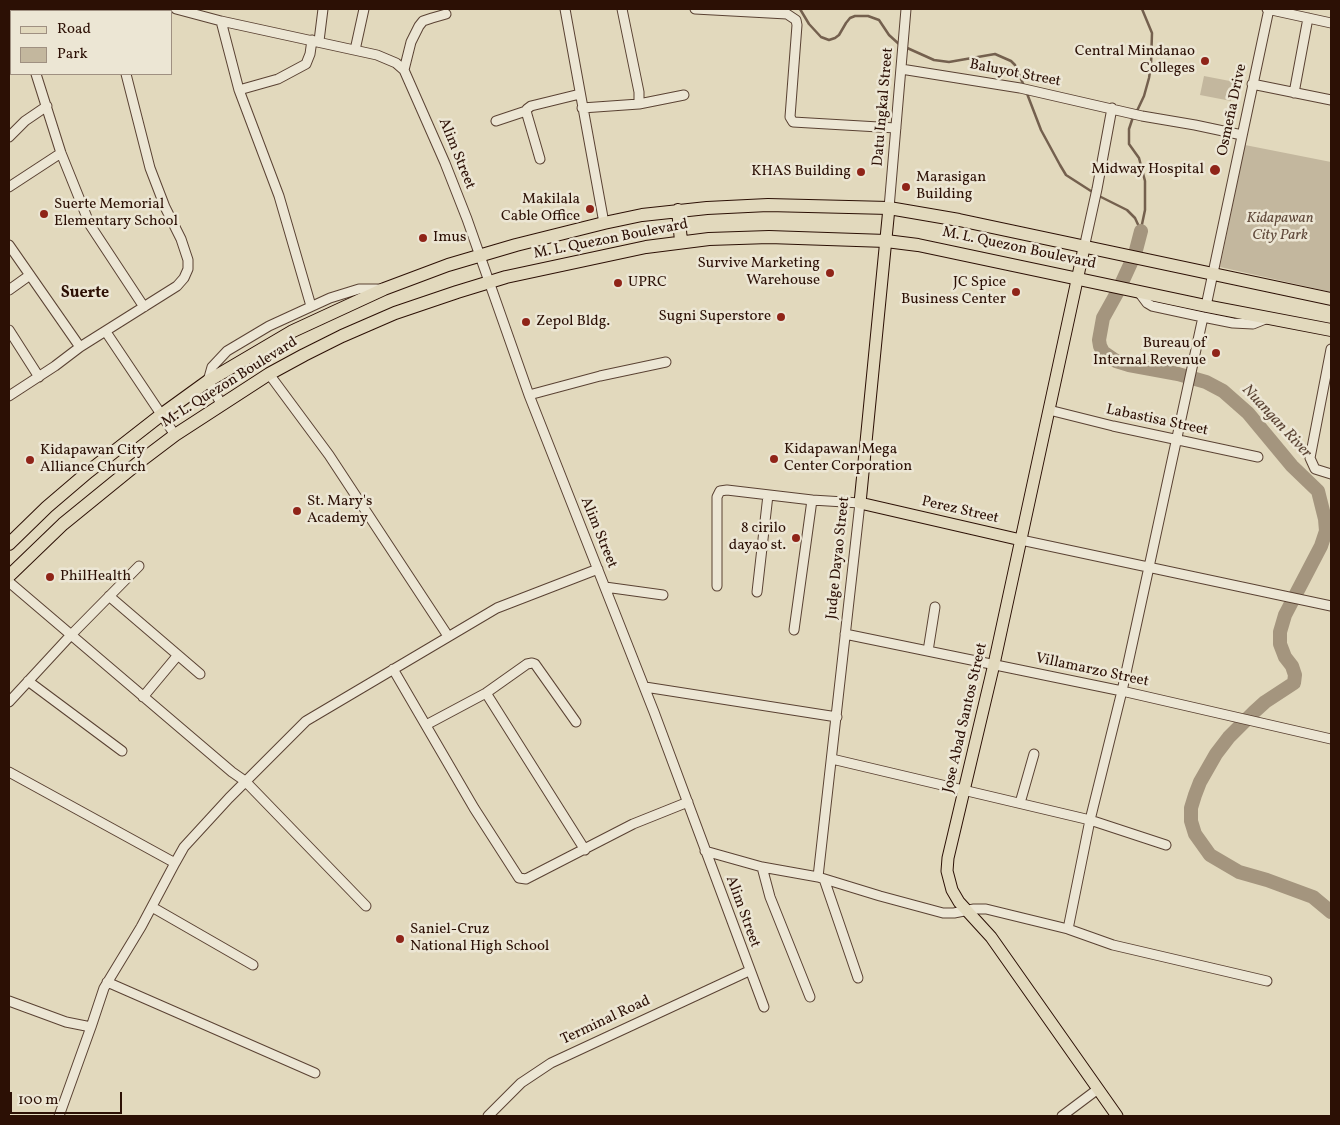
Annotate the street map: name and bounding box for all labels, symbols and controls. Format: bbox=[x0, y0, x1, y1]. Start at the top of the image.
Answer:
legend bbox=[10, 10, 172, 75]
text: Road bbox=[57, 19, 91, 40]
place label: Central Mindanao Colleges bbox=[1075, 43, 1195, 78]
text: Park bbox=[57, 44, 88, 65]
street label: Datu Ingkal Street bbox=[870, 47, 898, 167]
marker: Central Mindanao Colleges bbox=[1199, 55, 1211, 67]
street label: Baluyot Street bbox=[968, 56, 1062, 92]
street label: Osmeña Drive bbox=[1214, 62, 1252, 158]
street label: Alim Street bbox=[434, 116, 478, 192]
place label: Midway Hospital bbox=[1091, 161, 1204, 179]
place label: KHAS Building bbox=[751, 163, 851, 181]
marker: Midway Hospital bbox=[1208, 163, 1222, 177]
marker: KHAS Building bbox=[855, 166, 867, 178]
place label: Marasigan Building bbox=[916, 169, 986, 204]
marker: Marasigan Building bbox=[900, 181, 912, 193]
place label: Makilala Cable Office bbox=[501, 191, 580, 226]
place label: Suerte Memorial Elementary School bbox=[54, 196, 178, 231]
marker: Makilala Cable Office bbox=[584, 203, 596, 215]
marker: Suerte Memorial Elementary School bbox=[38, 208, 50, 220]
park label: Kidapawan City Park bbox=[1247, 210, 1313, 245]
street label: M. L. Quezon Boulevard bbox=[532, 216, 690, 264]
street label: M. L. Quezon Boulevard bbox=[940, 224, 1098, 274]
place label: Imus bbox=[433, 229, 466, 247]
marker: Imus bbox=[417, 232, 429, 244]
place label: Survive Marketing Warehouse bbox=[697, 255, 820, 290]
marker: Survive Marketing Warehouse bbox=[824, 267, 836, 279]
place label: UPRC bbox=[628, 274, 667, 292]
place label: JC Spice Business Center bbox=[901, 274, 1006, 309]
marker: UPRC bbox=[612, 277, 624, 289]
district label: Suerte bbox=[61, 284, 109, 304]
marker: JC Spice Business Center bbox=[1010, 286, 1022, 298]
place label: Sugni Superstore bbox=[658, 308, 771, 326]
marker: Sugni Superstore bbox=[775, 311, 787, 323]
place label: Zepol Bldg. bbox=[536, 313, 610, 331]
marker: Zepol Bldg. bbox=[520, 316, 532, 328]
street label: M. L. Quezon Boulevard bbox=[159, 334, 301, 432]
place label: Bureau of Internal Revenue bbox=[1093, 335, 1206, 370]
marker: Bureau of Internal Revenue bbox=[1210, 347, 1222, 359]
water label: Nuangan River bbox=[1237, 381, 1315, 463]
street label: Labastisa Street bbox=[1104, 401, 1210, 441]
place label: Kidapawan Mega Center Corporation bbox=[784, 441, 912, 476]
place label: Kidapawan City Alliance Church bbox=[40, 442, 146, 477]
marker: Kidapawan Mega Center Corporation bbox=[768, 453, 780, 465]
marker: Kidapawan City Alliance Church bbox=[24, 454, 36, 466]
place label: St. Mary's Academy bbox=[307, 493, 372, 528]
street label: Perez Street bbox=[920, 493, 1000, 529]
street label: Alim Street bbox=[576, 495, 620, 571]
street label: Judge Dayao Street bbox=[824, 496, 854, 620]
marker: St. Mary's Academy bbox=[291, 505, 303, 517]
place label: 8 cirilo dayao st. bbox=[729, 520, 786, 555]
marker: 8 cirilo dayao st. bbox=[790, 532, 802, 544]
place label: PhilHealth bbox=[60, 568, 131, 586]
marker: PhilHealth bbox=[44, 571, 56, 583]
street label: Jose Abad Santos Street bbox=[940, 641, 992, 795]
street label: Villamarzo Street bbox=[1034, 650, 1150, 692]
street label: Alim Street bbox=[721, 874, 763, 950]
place label: Saniel-Cruz National High School bbox=[410, 921, 549, 956]
marker: Saniel-Cruz National High School bbox=[394, 933, 406, 945]
street label: Terminal Road bbox=[558, 992, 654, 1050]
scale bar bbox=[12, 1082, 125, 1114]
text: 100 m bbox=[18, 1090, 58, 1111]

